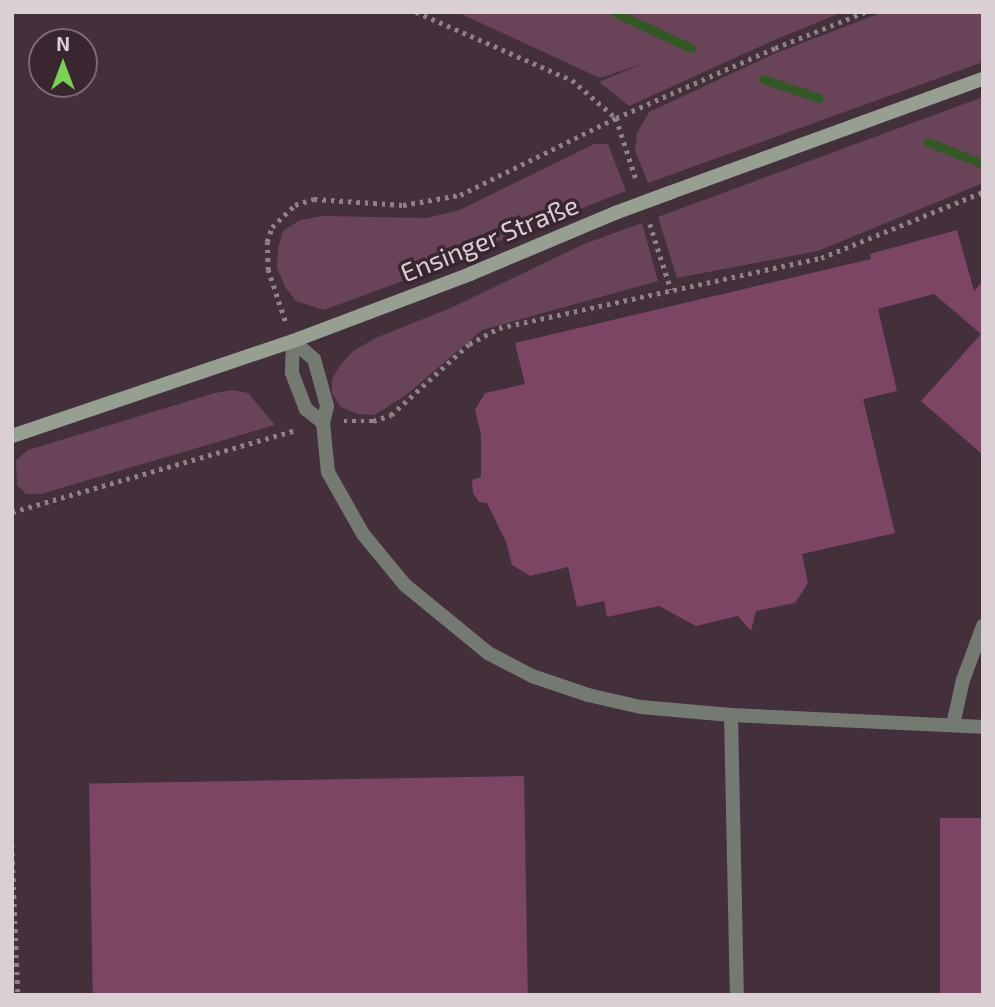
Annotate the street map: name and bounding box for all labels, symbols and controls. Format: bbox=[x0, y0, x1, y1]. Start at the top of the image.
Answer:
north arrow bbox=[28, 28, 98, 98]
text: N bbox=[56, 32, 70, 55]
street label: Ensinger Straße bbox=[395, 188, 583, 288]

